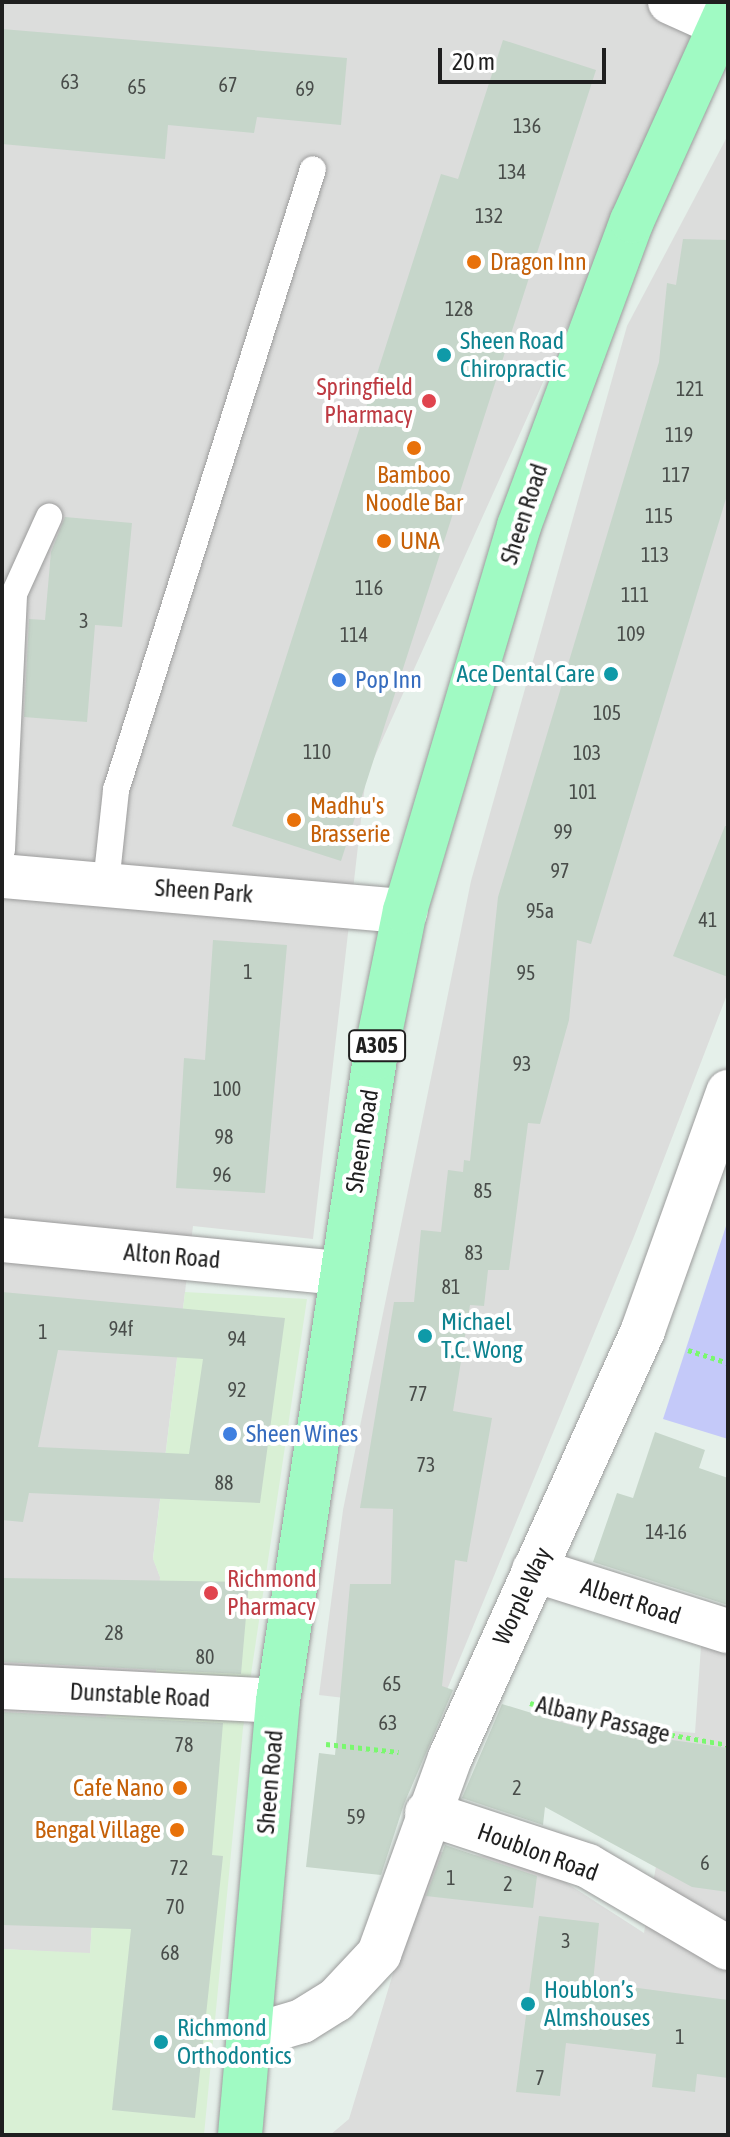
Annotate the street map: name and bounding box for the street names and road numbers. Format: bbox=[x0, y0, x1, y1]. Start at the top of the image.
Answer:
street label: Sheen Road bbox=[494, 460, 554, 568]
street label: Sheen Park bbox=[154, 873, 254, 909]
road number: A305 bbox=[347, 1028, 407, 1064]
street label: Sheen Road bbox=[340, 1087, 384, 1195]
street label: Alton Road bbox=[123, 1237, 221, 1275]
street label: Worple Way bbox=[487, 1543, 557, 1649]
street label: Albert Road bbox=[577, 1571, 685, 1631]
street label: Dunstable Road bbox=[69, 1677, 211, 1713]
street label: Albany Passage bbox=[533, 1690, 673, 1748]
street label: Sheen Road bbox=[251, 1729, 289, 1835]
street label: Houblon Road bbox=[474, 1817, 602, 1887]

